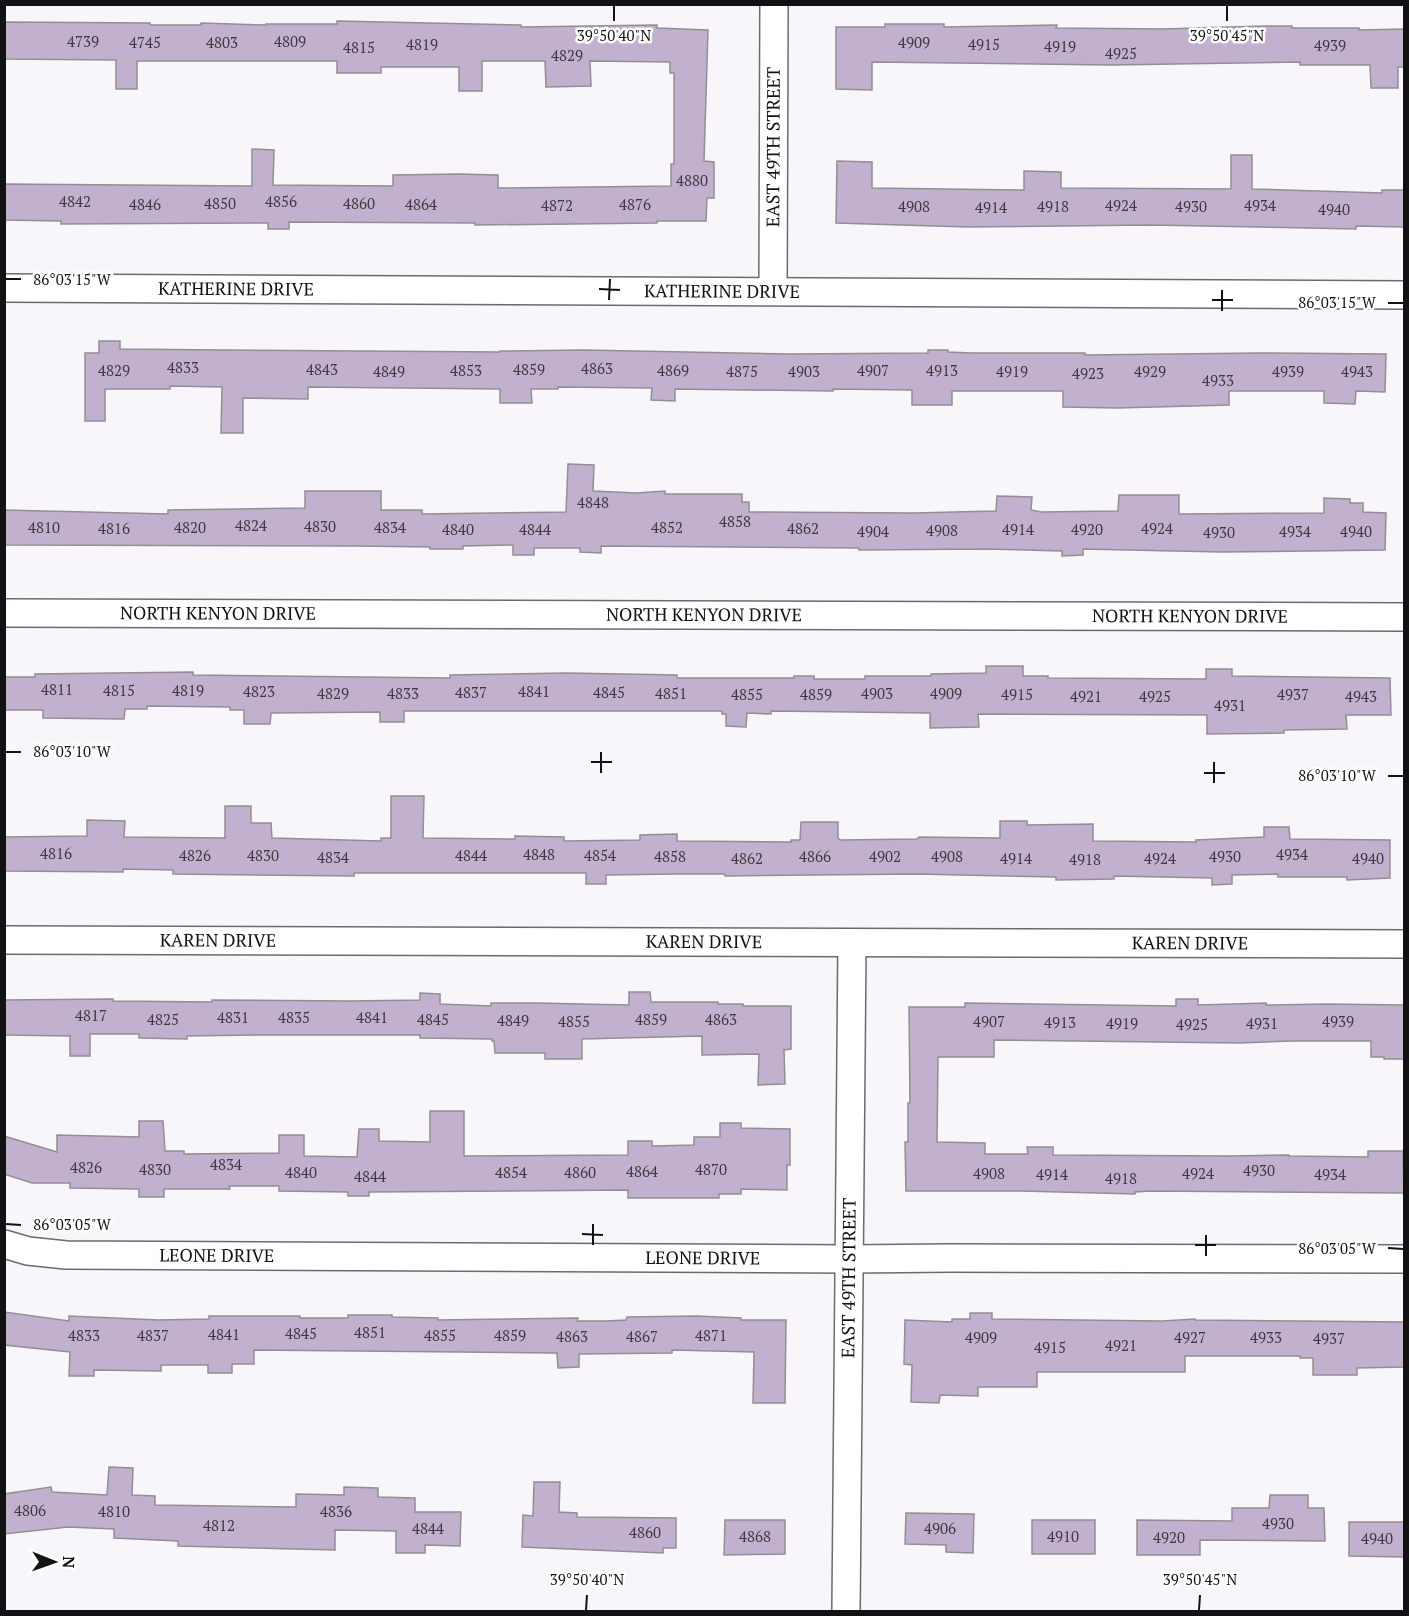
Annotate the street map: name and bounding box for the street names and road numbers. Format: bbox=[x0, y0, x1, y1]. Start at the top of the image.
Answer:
street label: EAST 49TH STREET bbox=[760, 67, 785, 227]
street label: KATHERINE DRIVE bbox=[158, 276, 314, 301]
street label: KATHERINE DRIVE bbox=[644, 278, 800, 303]
street label: NORTH KENYON DRIVE bbox=[120, 600, 316, 625]
street label: NORTH KENYON DRIVE bbox=[606, 602, 802, 626]
street label: NORTH KENYON DRIVE bbox=[1092, 603, 1288, 628]
street label: KAREN DRIVE bbox=[160, 927, 276, 952]
street label: KAREN DRIVE bbox=[646, 929, 762, 953]
street label: KAREN DRIVE bbox=[1132, 930, 1248, 955]
street label: EAST 49TH STREET bbox=[835, 1198, 861, 1358]
street label: LEONE DRIVE bbox=[159, 1242, 274, 1267]
street label: LEONE DRIVE bbox=[645, 1245, 760, 1270]

